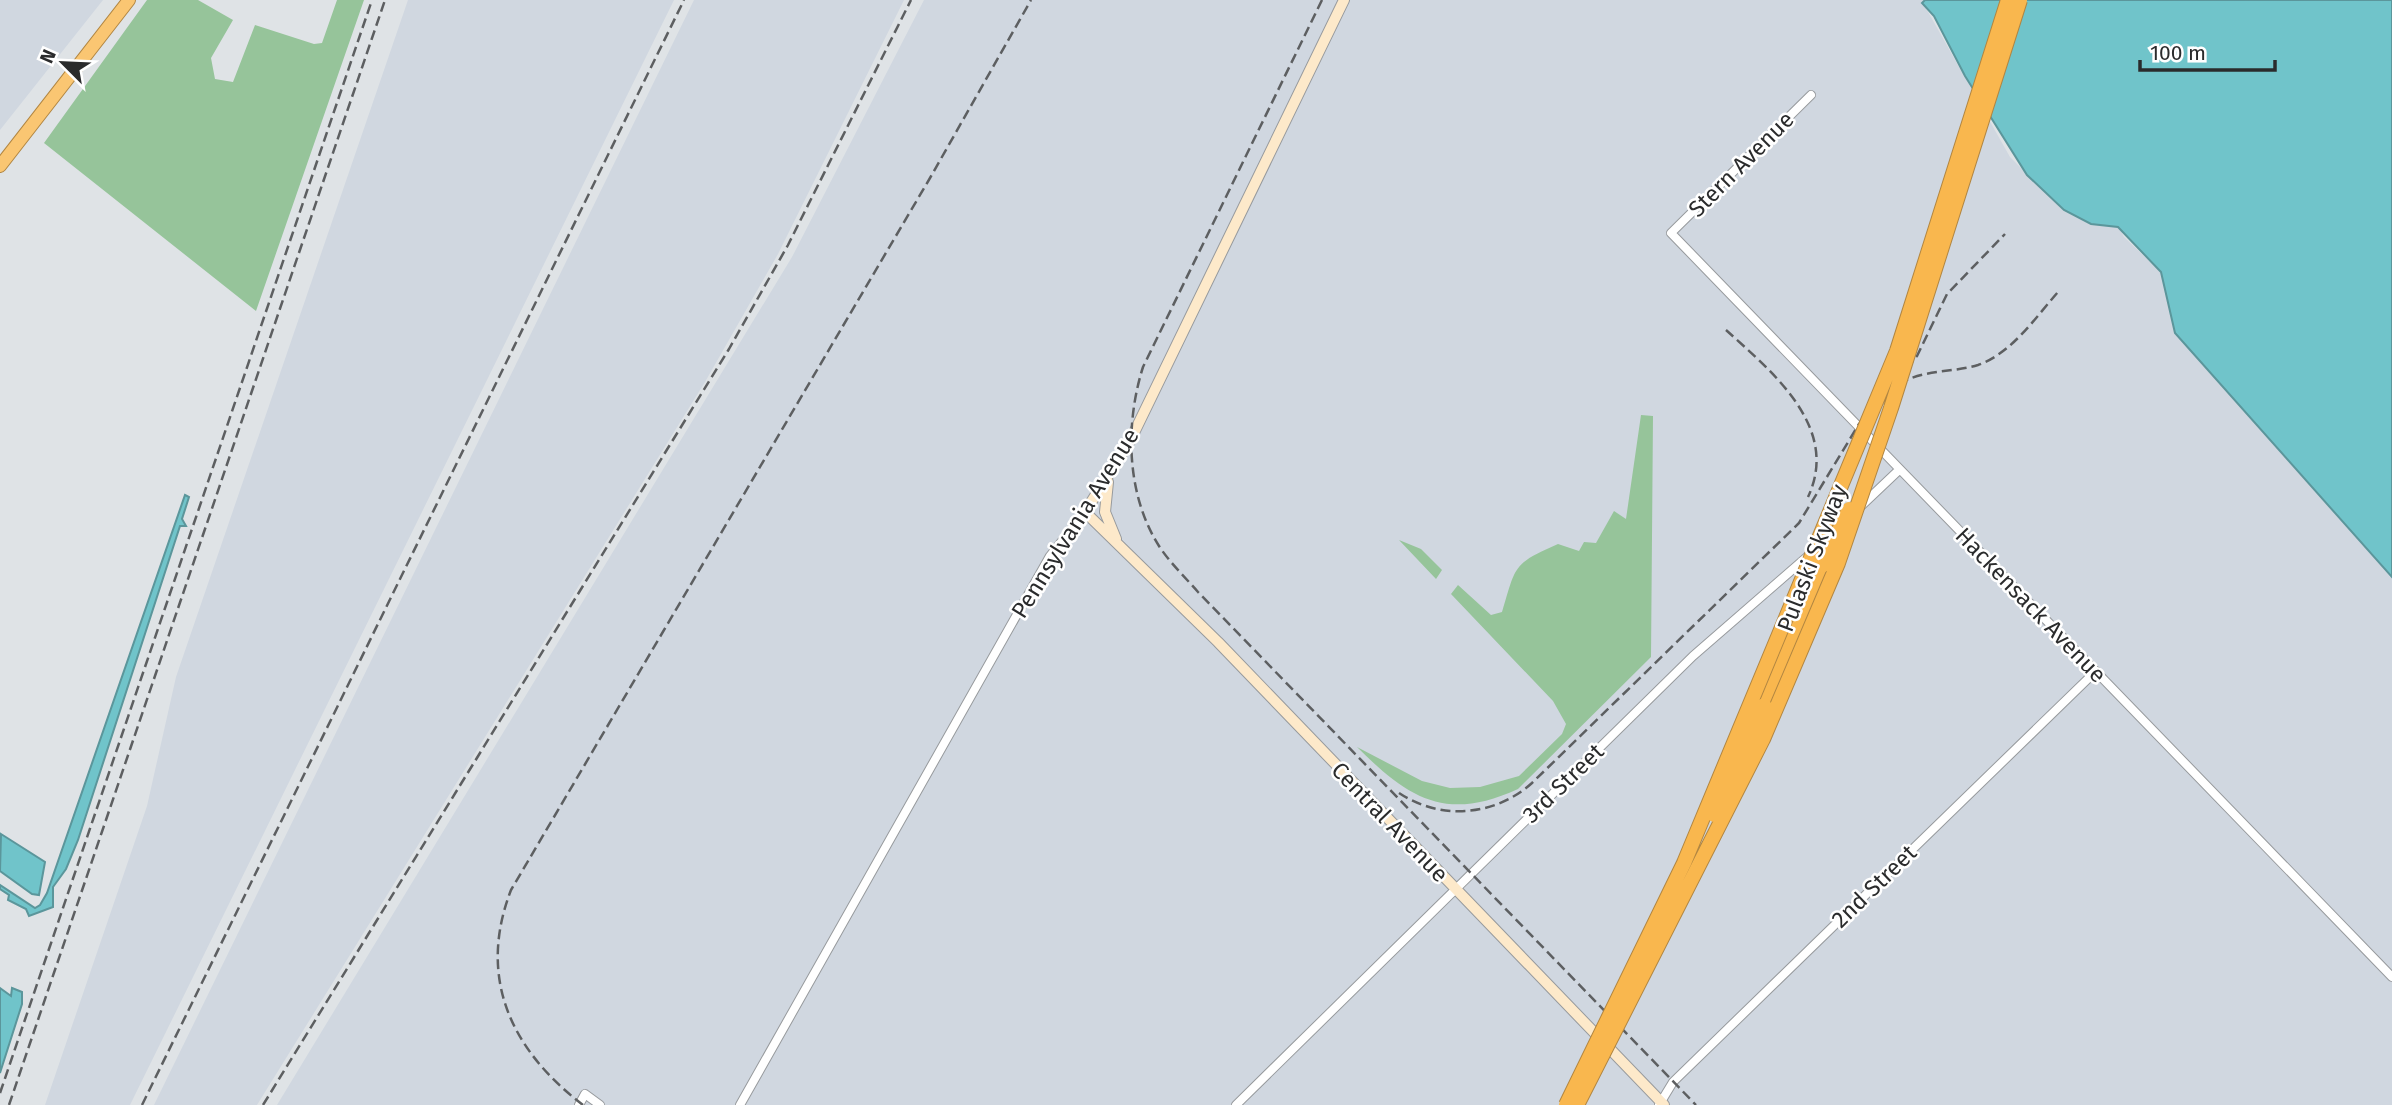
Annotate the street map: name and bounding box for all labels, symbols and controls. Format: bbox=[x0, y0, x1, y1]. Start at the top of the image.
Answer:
north arrow bbox=[28, 28, 98, 98]
scale bar bbox=[2140, 28, 2275, 72]
text: 100 m bbox=[2150, 40, 2206, 66]
text: N bbox=[35, 46, 61, 67]
street label: Stern Avenue bbox=[1682, 105, 1800, 223]
street label: Pennsylvania Avenue bbox=[1005, 423, 1145, 623]
street label: Pulaski Skyway bbox=[1771, 480, 1853, 636]
street label: Hackensack Avenue bbox=[1950, 522, 2112, 688]
street label: 3rd Street bbox=[1517, 737, 1610, 828]
street label: Central Avenue bbox=[1326, 756, 1454, 888]
street label: 2nd Street bbox=[1826, 838, 1923, 933]

